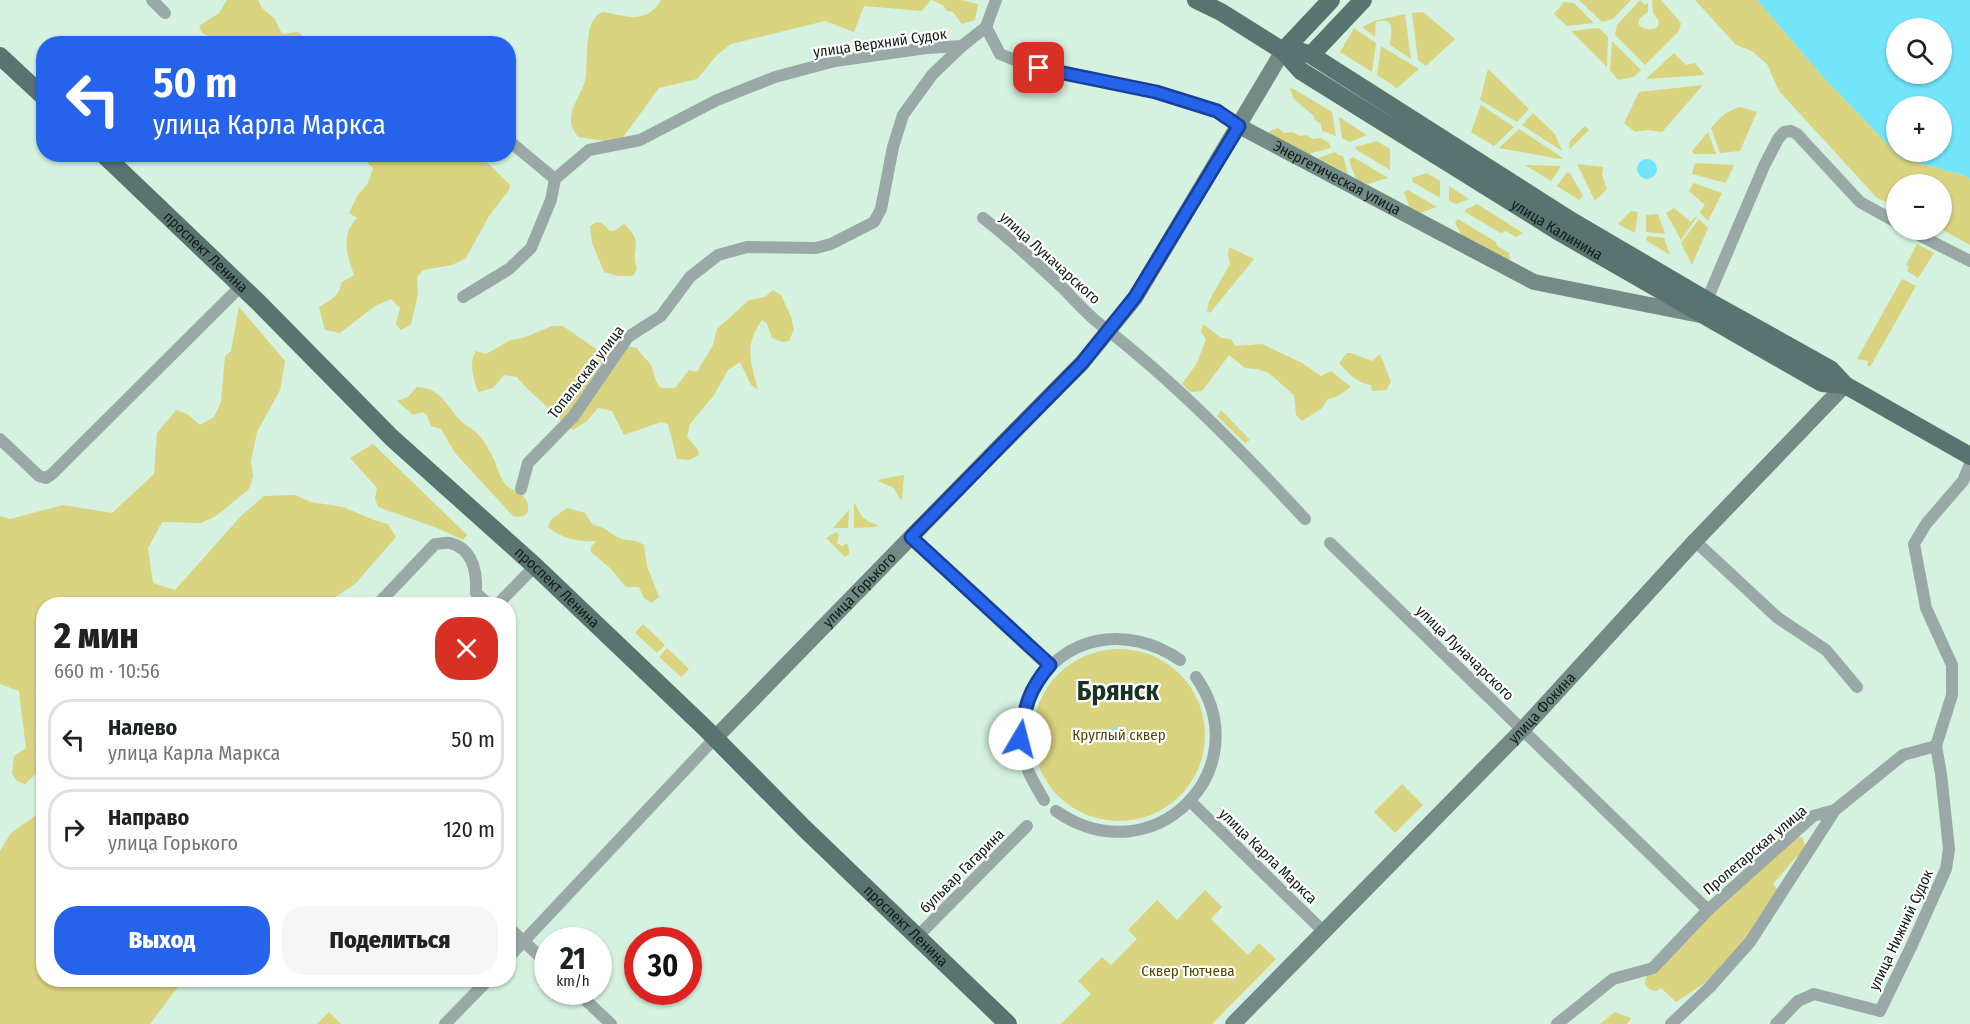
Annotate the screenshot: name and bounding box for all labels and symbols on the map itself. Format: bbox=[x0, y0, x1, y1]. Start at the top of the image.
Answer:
street label: улица Верхний Судок bbox=[812, 25, 948, 61]
pin bbox=[1013, 42, 1064, 93]
street label: Энергетическая улица bbox=[1270, 137, 1404, 219]
street label: улица Калинина bbox=[1508, 195, 1606, 264]
street label: проспект Ленина bbox=[160, 208, 252, 297]
street label: улица Луначарского bbox=[996, 208, 1104, 308]
street label: Топальская улица bbox=[544, 322, 628, 422]
street label: проспект Ленина bbox=[511, 543, 603, 632]
street label: улица Горького bbox=[819, 549, 900, 631]
street label: улица Луначарского bbox=[1412, 602, 1518, 704]
street label: улица Фокина bbox=[1505, 669, 1579, 747]
district label: Брянск bbox=[1077, 675, 1160, 707]
position arrow bbox=[988, 707, 1052, 771]
park label: Круглый сквер bbox=[1072, 726, 1166, 744]
street label: Пролетарская улица bbox=[1700, 801, 1810, 899]
street label: улица Карла Маркса bbox=[1215, 805, 1321, 907]
street label: бульвар Гагарина bbox=[916, 825, 1008, 917]
street label: улица Нижний Судок bbox=[1865, 867, 1937, 993]
street label: проспект Ленина bbox=[860, 881, 952, 970]
speed limit sign: 30 bbox=[624, 927, 702, 1005]
park label: Сквер Тютчева bbox=[1141, 962, 1235, 980]

